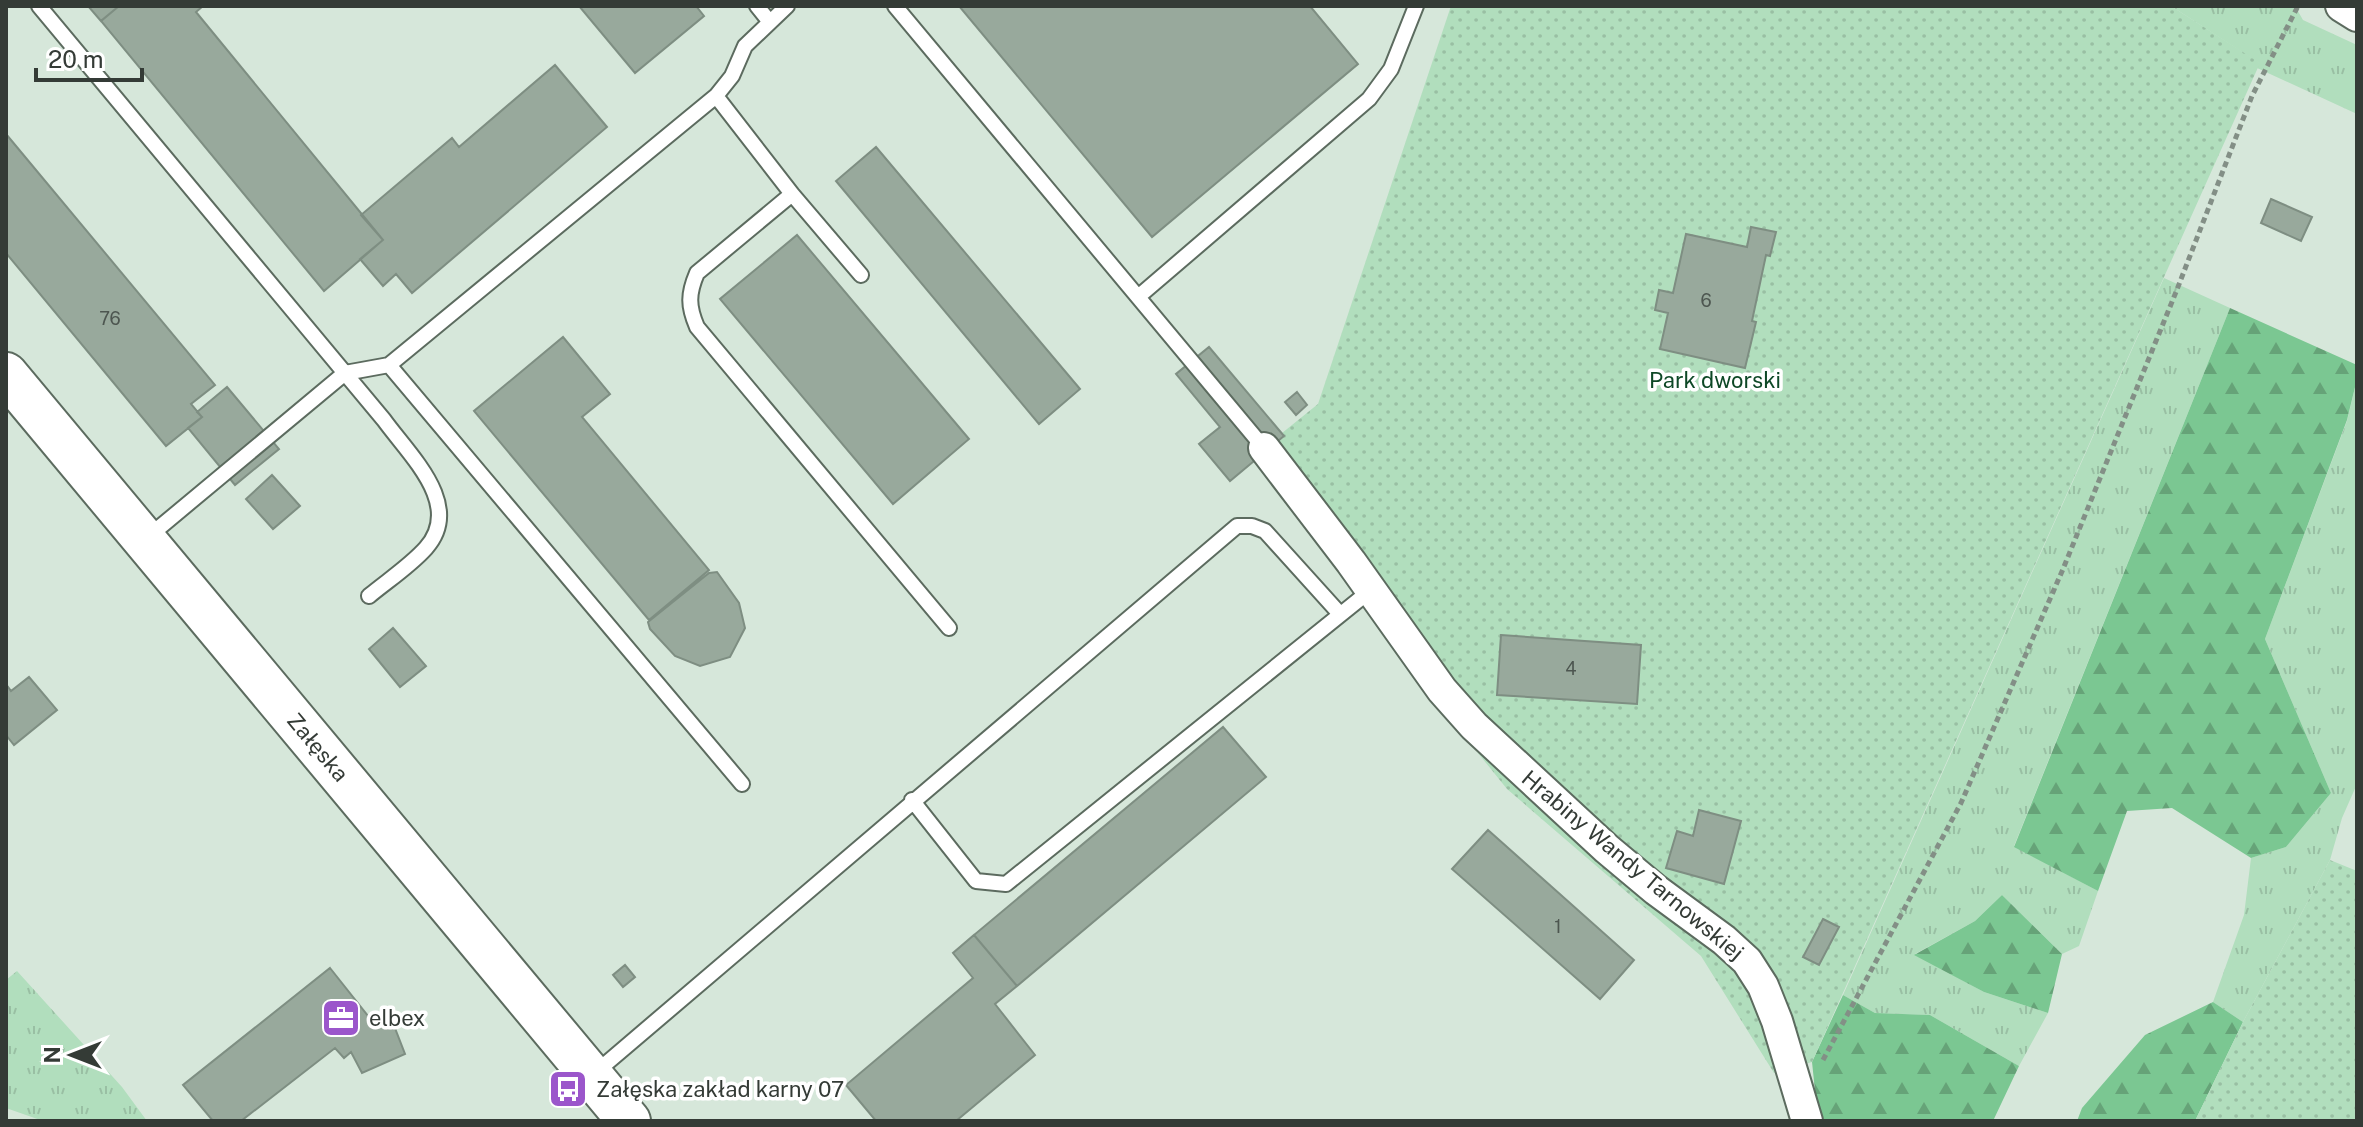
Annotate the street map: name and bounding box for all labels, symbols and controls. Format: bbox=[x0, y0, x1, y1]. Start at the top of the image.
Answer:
scale bar bbox=[36, 32, 142, 82]
text: 20 m bbox=[48, 45, 104, 73]
house number: 6 bbox=[1700, 290, 1712, 311]
house number: 76 bbox=[99, 308, 121, 329]
park label: Park dworski bbox=[1649, 367, 1781, 393]
house number: 4 bbox=[1565, 658, 1577, 679]
street label: Załęska bbox=[282, 708, 354, 786]
street label: Hrabiny Wandy Tarnowskiej bbox=[1517, 765, 1749, 965]
house number: 1 bbox=[1554, 916, 1562, 937]
office icon: elbex bbox=[320, 997, 362, 1039]
place label: elbex bbox=[369, 1005, 425, 1031]
north arrow bbox=[32, 1015, 112, 1095]
text: N bbox=[39, 1046, 65, 1064]
bus stop icon: Załęska zakład karny 07 bbox=[547, 1068, 589, 1110]
place label: Załęska zakład karny 07 bbox=[596, 1076, 844, 1102]

